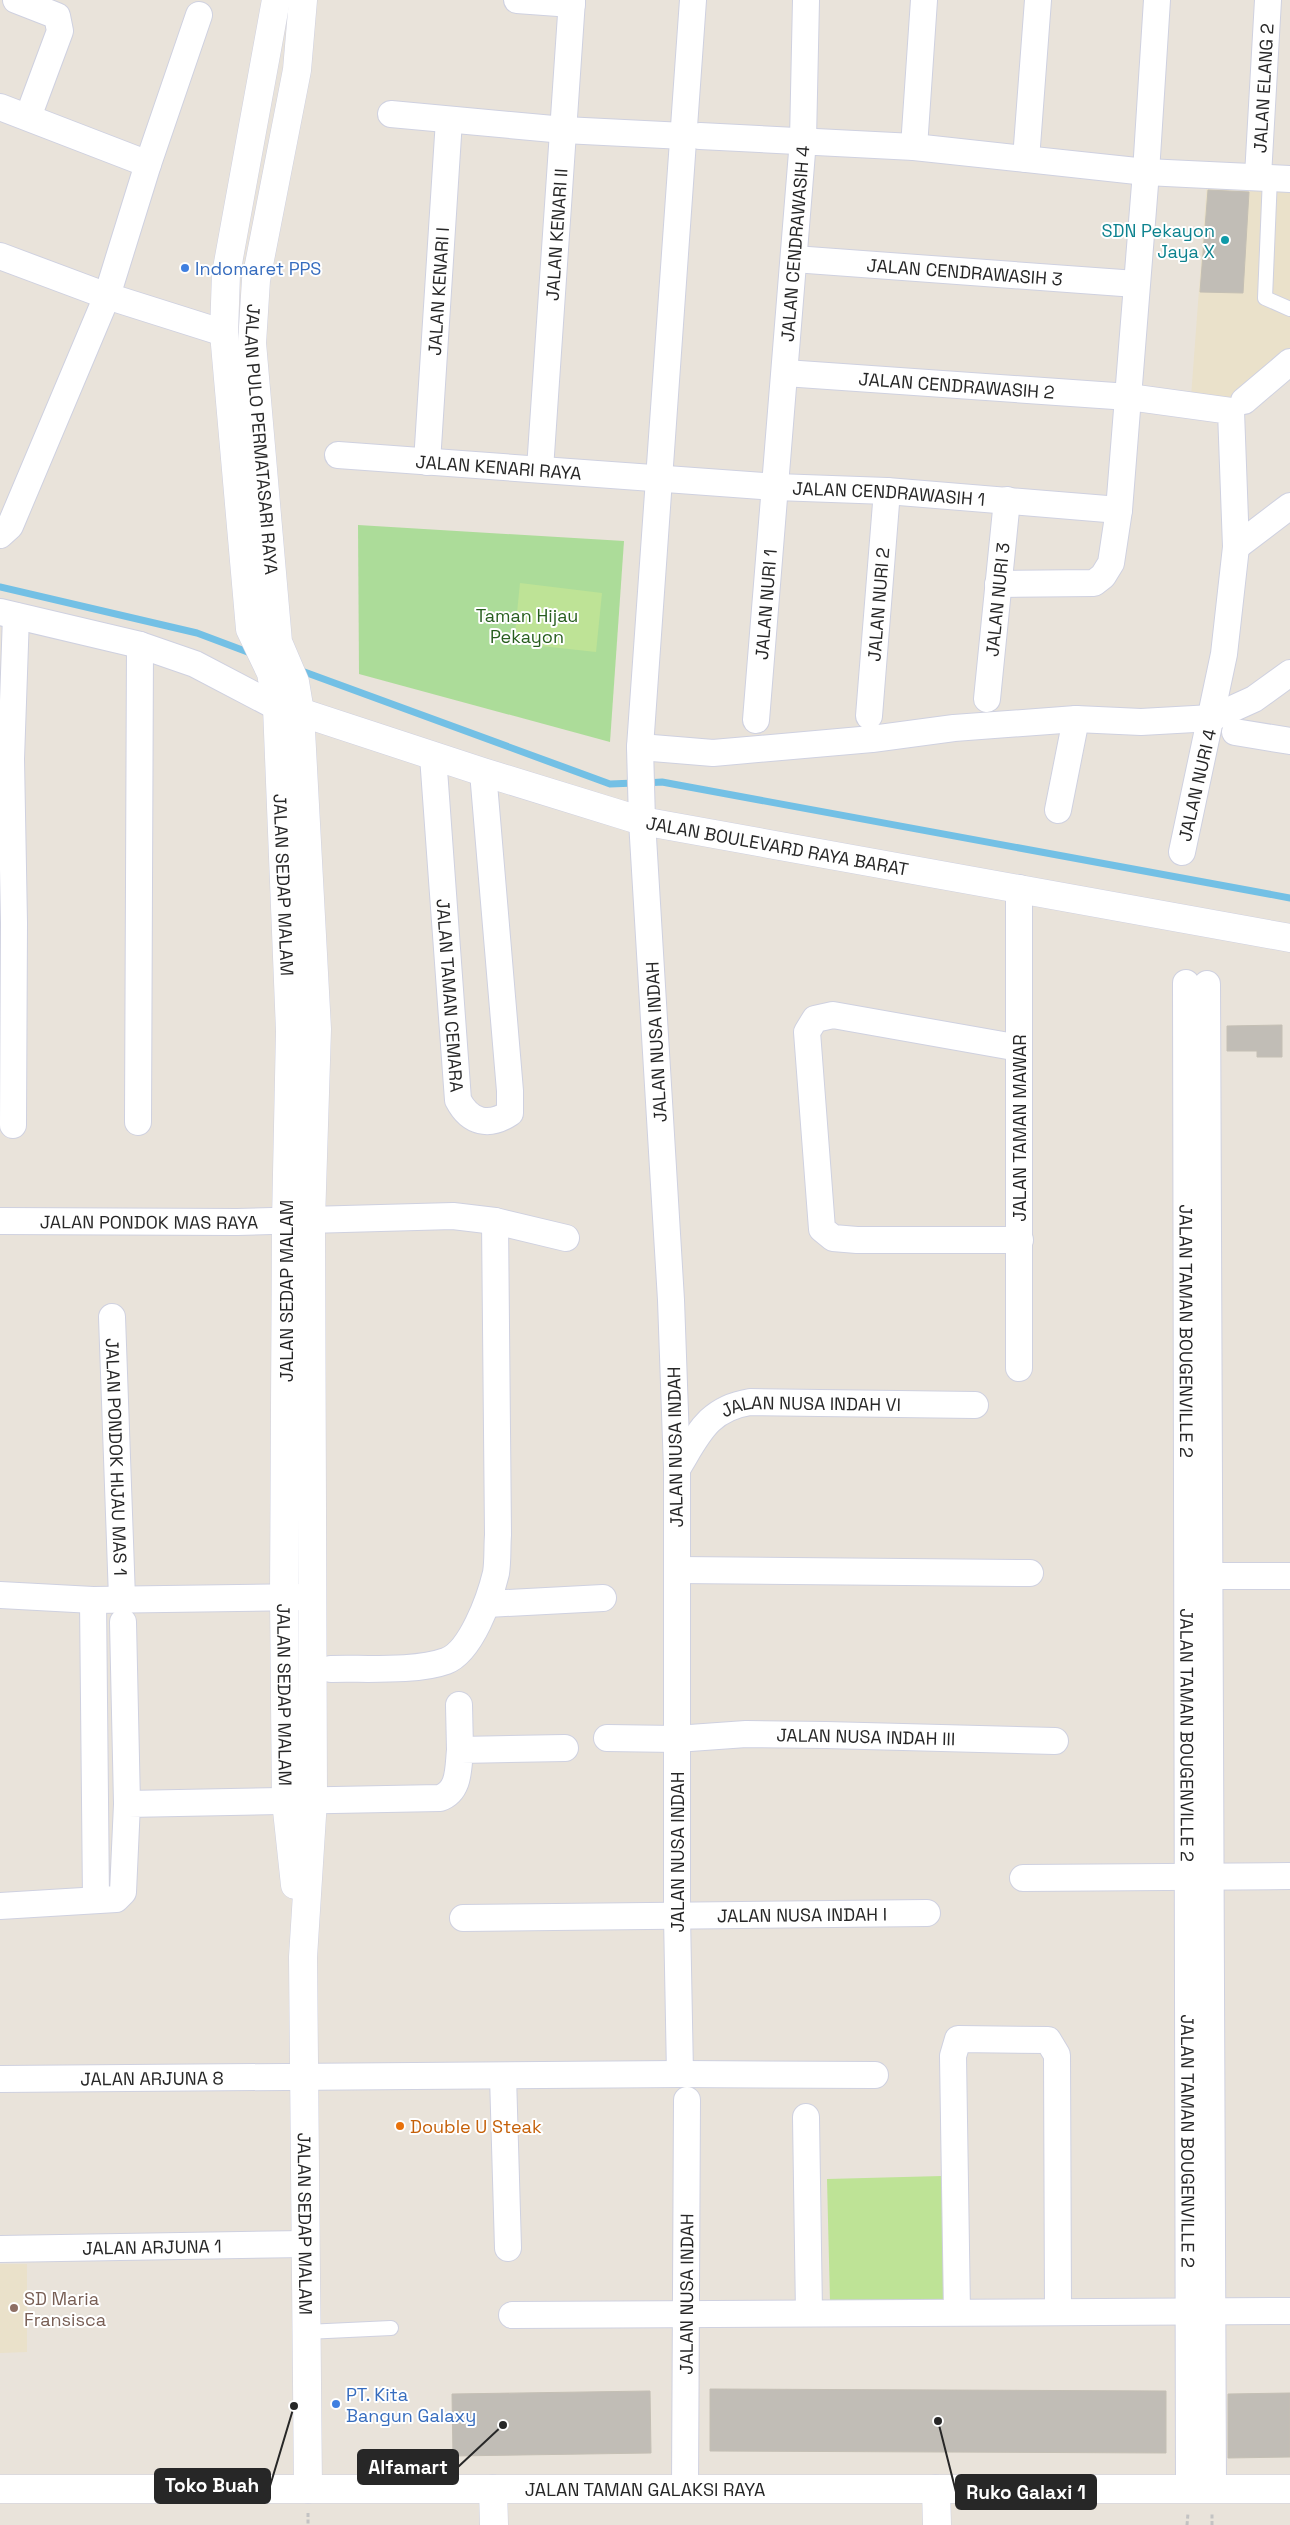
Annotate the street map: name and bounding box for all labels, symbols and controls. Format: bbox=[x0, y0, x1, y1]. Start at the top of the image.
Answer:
street label: JALAN ELANG 2 bbox=[1248, 23, 1278, 154]
street label: JALAN CENDRAWASIH 4 bbox=[775, 145, 814, 343]
street label: JALAN KENARI II bbox=[540, 167, 572, 302]
place label: SDN Pekayon Jaya X bbox=[1102, 219, 1215, 263]
street label: JALAN KENARI I bbox=[422, 227, 454, 356]
marker: SDN Pekayon Jaya X bbox=[1219, 234, 1231, 246]
street label: JALAN CENDRAWASIH 3 bbox=[866, 253, 1063, 290]
place label: Indomaret PPS bbox=[195, 257, 321, 280]
marker: Indomaret PPS bbox=[179, 262, 191, 274]
street label: JALAN PULO PERMATASARI RAYA bbox=[240, 303, 284, 576]
street label: JALAN CENDRAWASIH 2 bbox=[858, 367, 1055, 403]
street label: JALAN KENARI RAYA bbox=[415, 449, 582, 484]
street label: JALAN CENDRAWASIH 1 bbox=[792, 476, 986, 510]
street label: JALAN NURI 3 bbox=[980, 541, 1014, 658]
street label: JALAN NURI 2 bbox=[862, 546, 894, 662]
street label: JALAN NURI 1 bbox=[749, 548, 781, 661]
park label: Taman Hijau Pekayon bbox=[476, 604, 578, 648]
street label: JALAN NURI 4 bbox=[1173, 726, 1221, 844]
street label: JALAN SEDAP MALAM bbox=[269, 793, 299, 977]
street label: JALAN BOULEVARD RAYA BARAT bbox=[644, 810, 911, 880]
street label: JALAN TAMAN CEMARA bbox=[432, 898, 469, 1093]
street label: JALAN NUSA INDAH bbox=[640, 961, 672, 1123]
street label: JALAN TAMAN MAWAR bbox=[1008, 1034, 1031, 1222]
street label: JALAN SEDAP MALAM bbox=[275, 1200, 298, 1382]
street label: JALAN TAMAN BOUGENVILLE 2 bbox=[1175, 1204, 1198, 1458]
street label: JALAN PONDOK MAS RAYA bbox=[40, 1210, 259, 1234]
street label: JALAN PONDOK HIJAU MAS 1 bbox=[101, 1338, 133, 1576]
street label: JALAN NUSA INDAH bbox=[662, 1366, 688, 1528]
street label: JALAN NUSA INDAH VI bbox=[716, 1390, 901, 1422]
street label: JALAN SEDAP MALAM bbox=[273, 1603, 297, 1786]
street label: JALAN TAMAN BOUGENVILLE 2 bbox=[1176, 1608, 1199, 1862]
street label: JALAN NUSA INDAH III bbox=[776, 1723, 956, 1750]
street label: JALAN NUSA INDAH bbox=[666, 1771, 689, 1933]
street label: JALAN NUSA INDAH I bbox=[717, 1902, 887, 1927]
street label: JALAN TAMAN BOUGENVILLE 2 bbox=[1177, 2014, 1200, 2268]
street label: JALAN ARJUNA 8 bbox=[80, 2066, 224, 2090]
place label: Double U Steak bbox=[410, 2115, 542, 2138]
marker: Double U Steak bbox=[394, 2120, 406, 2132]
street label: JALAN SEDAP MALAM bbox=[293, 2132, 318, 2315]
street label: JALAN NUSA INDAH bbox=[674, 2213, 698, 2375]
street label: JALAN ARJUNA 1 bbox=[82, 2234, 222, 2259]
place label: SD Maria Fransisca bbox=[24, 2287, 106, 2331]
marker: SD Maria Fransisca bbox=[8, 2302, 20, 2314]
place label: PT. Kita Bangun Galaxy bbox=[346, 2383, 476, 2427]
marker: PT. Kita Bangun Galaxy bbox=[330, 2398, 342, 2410]
callout: Alfamart bbox=[358, 2450, 458, 2484]
text: Alfamart bbox=[368, 2455, 448, 2480]
callout: Toko Buah bbox=[155, 2469, 270, 2503]
text: Toko Buah bbox=[165, 2473, 259, 2498]
callout: Ruko Galaxi 1 bbox=[956, 2475, 1096, 2509]
street label: JALAN TAMAN GALAKSI RAYA bbox=[525, 2478, 765, 2501]
text: Ruko Galaxi 1 bbox=[966, 2480, 1086, 2505]

